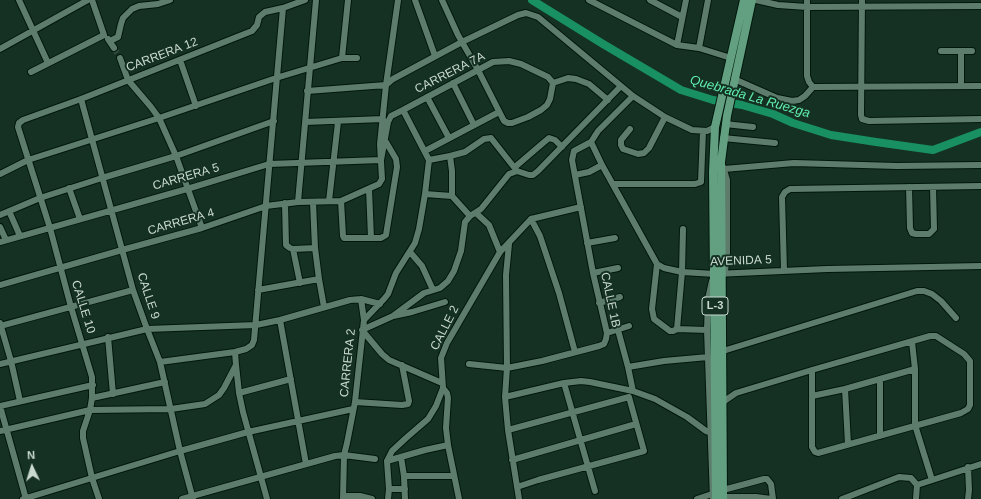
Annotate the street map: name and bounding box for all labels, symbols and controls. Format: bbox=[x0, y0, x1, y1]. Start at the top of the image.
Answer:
street label: CARRERA 12 bbox=[124, 35, 200, 75]
street label: CARRERA 7A bbox=[413, 49, 487, 97]
water label: Quebrada La Ruezga bbox=[688, 72, 812, 122]
street label: CARRERA 5 bbox=[151, 161, 221, 193]
street label: CARRERA 4 bbox=[146, 206, 216, 238]
street label: AVENIDA 5 bbox=[710, 253, 772, 269]
street label: CALLE 9 bbox=[134, 271, 162, 321]
street label: CALLE 1B bbox=[597, 271, 623, 329]
street label: CALLE 10 bbox=[68, 279, 98, 335]
road number: L-3 bbox=[702, 297, 728, 315]
street label: CALLE 2 bbox=[428, 303, 462, 353]
street label: CARRERA 2 bbox=[337, 328, 359, 398]
north arrow bbox=[12, 447, 52, 487]
text: N bbox=[27, 449, 36, 461]

